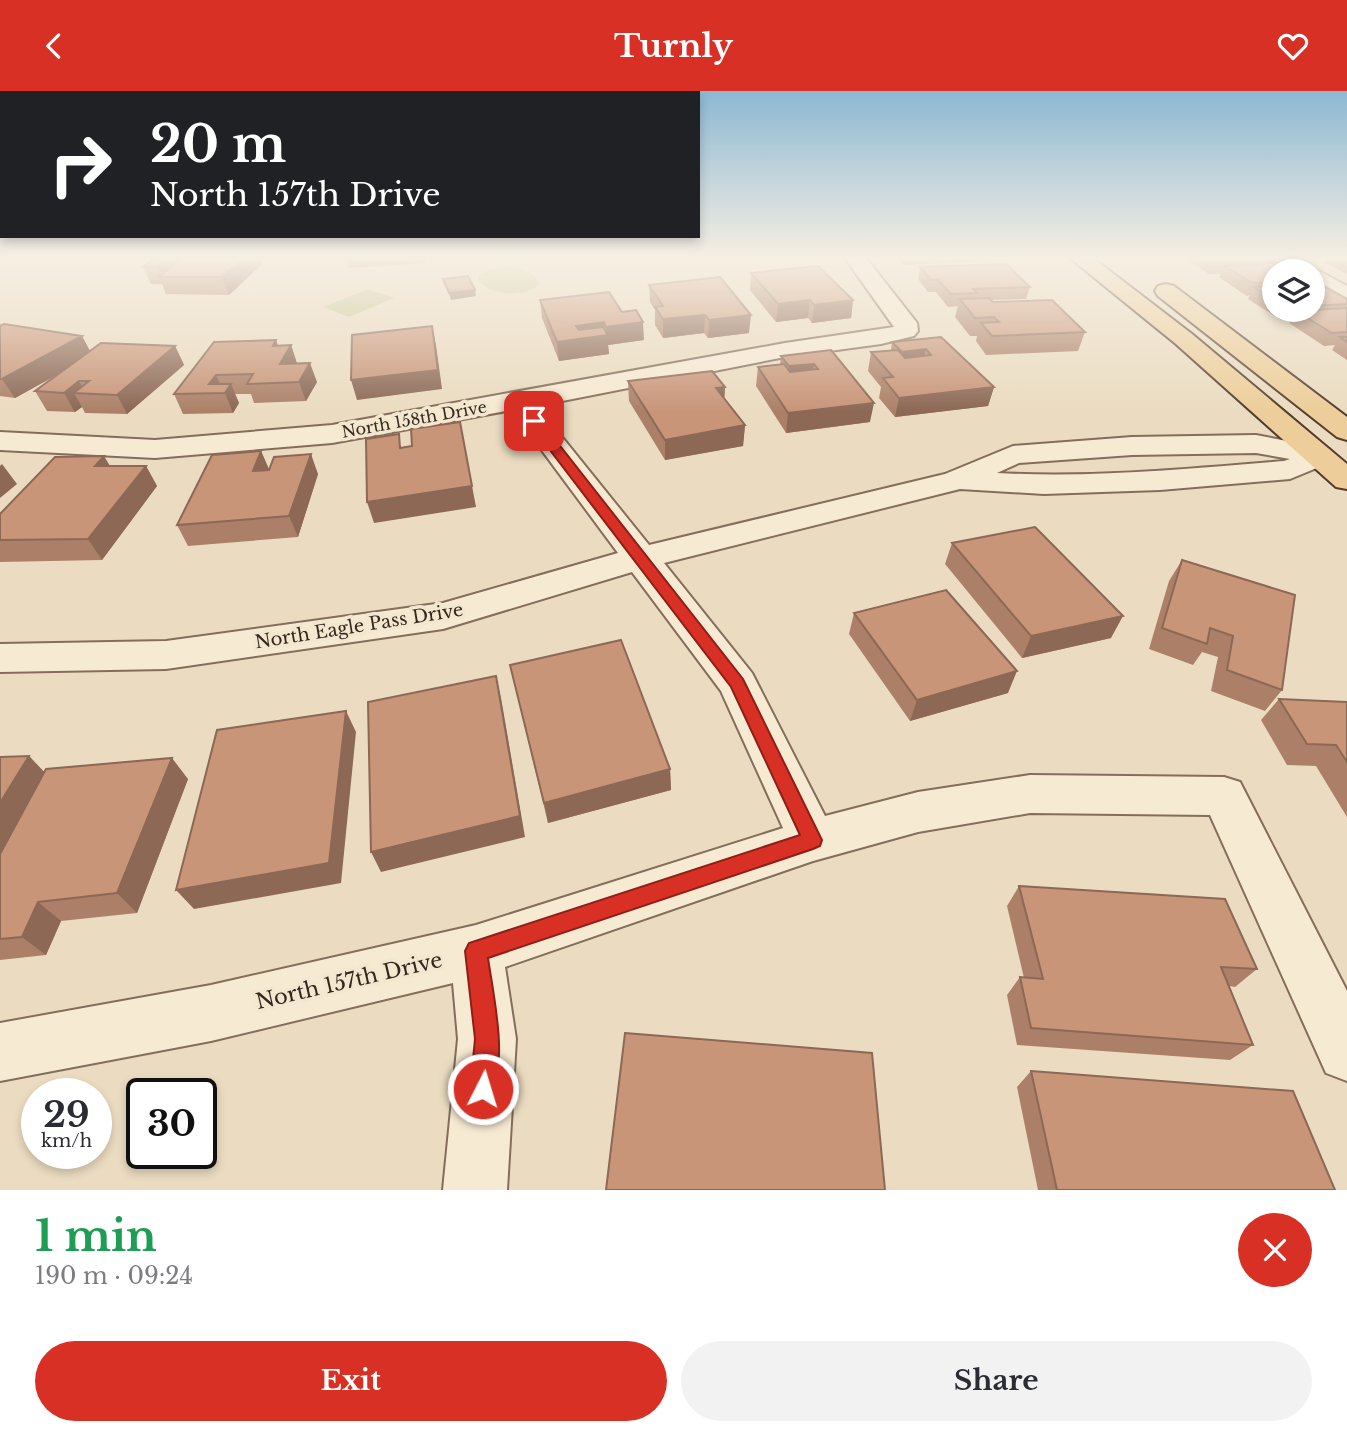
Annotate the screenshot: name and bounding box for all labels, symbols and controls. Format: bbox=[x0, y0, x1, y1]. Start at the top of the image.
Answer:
text: Turnly bbox=[614, 26, 733, 66]
icon: back bbox=[35, 27, 73, 65]
icon: heart bbox=[1274, 27, 1312, 65]
text: 20 m bbox=[150, 114, 286, 175]
icon: right bbox=[35, 119, 126, 210]
text: North 157th Drive bbox=[150, 175, 441, 215]
map controls bbox=[1262, 259, 1325, 322]
button: layers bbox=[1262, 259, 1325, 322]
pin bbox=[504, 391, 564, 451]
street label: North 158th Drive bbox=[340, 396, 488, 442]
icon: arrive bbox=[515, 402, 553, 440]
street label: North Eagle Pass Drive bbox=[253, 599, 465, 653]
street label: North 157th Drive bbox=[253, 947, 445, 1015]
position arrow bbox=[446, 1052, 520, 1126]
speed limit sign: 30 bbox=[126, 1078, 217, 1169]
text: 29 bbox=[43, 1093, 90, 1136]
text: km/h bbox=[41, 1130, 92, 1152]
text: 1 min bbox=[35, 1210, 157, 1262]
button: close bbox=[1238, 1213, 1312, 1287]
text: 190 m · 09:24 bbox=[35, 1262, 193, 1290]
button: Exit bbox=[35, 1341, 667, 1421]
button: Share bbox=[681, 1341, 1312, 1421]

